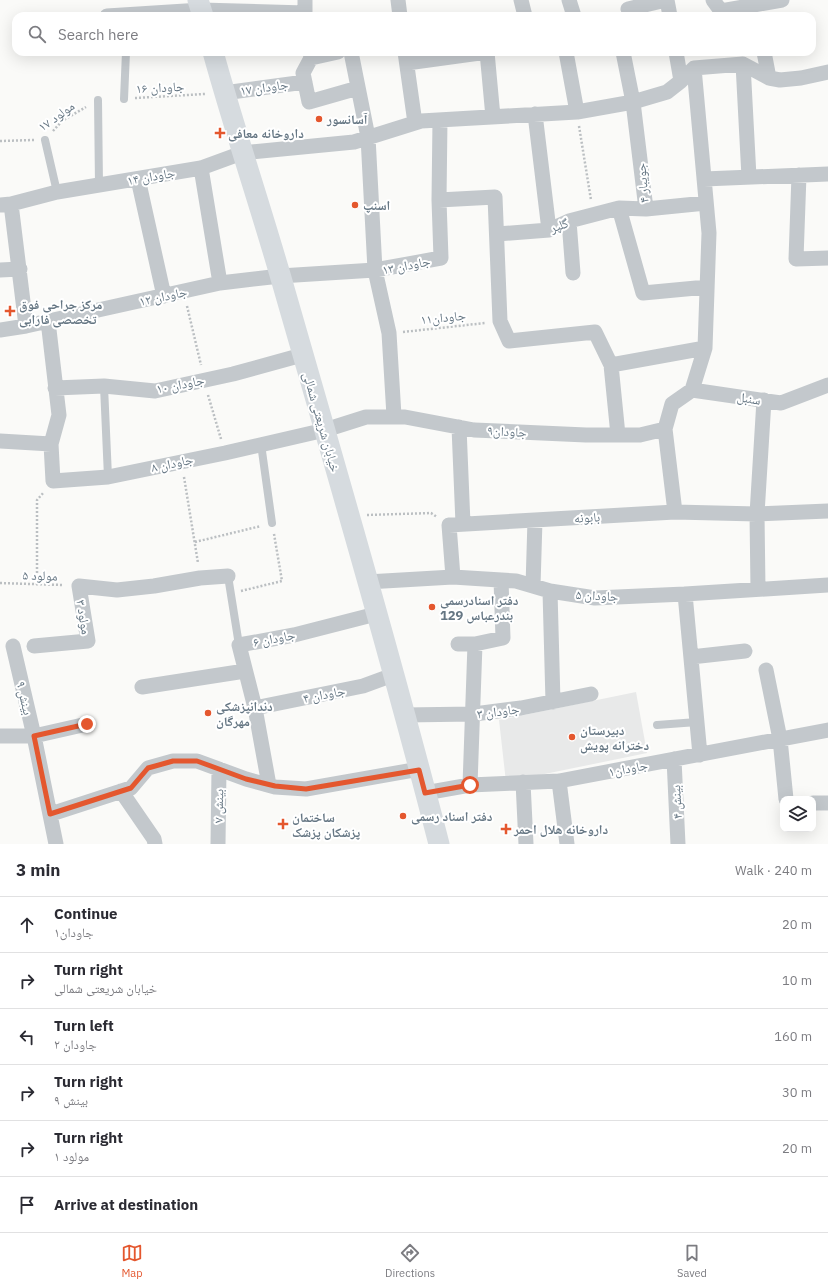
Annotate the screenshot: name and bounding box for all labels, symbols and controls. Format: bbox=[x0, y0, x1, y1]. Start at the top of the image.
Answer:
search box bbox=[12, 12, 816, 56]
icon: search bbox=[26, 23, 48, 45]
text: Search here bbox=[58, 25, 138, 44]
street label: جاودان ۱۷ bbox=[239, 76, 289, 99]
street label: جاودان ۱۶ bbox=[135, 78, 185, 97]
street label: مولود ۱۷ bbox=[35, 97, 78, 135]
place label: آسانسور bbox=[326, 111, 368, 128]
marker: آسانسور bbox=[314, 114, 324, 124]
place label: داروخانه معافی bbox=[228, 125, 304, 142]
marker: داروخانه معافی bbox=[215, 128, 225, 138]
street label: جویبار ۴ bbox=[632, 162, 653, 204]
street label: جاودان ۱۴ bbox=[126, 164, 176, 189]
place label: اسنپ bbox=[363, 197, 390, 214]
marker: اسنپ bbox=[350, 200, 360, 210]
street label: گلپر bbox=[547, 214, 571, 237]
street label: جاودان ۱۳ bbox=[381, 253, 432, 278]
street label: جاودان ۱۲ bbox=[138, 283, 189, 310]
place label: مرکز جراحی فوق تخصصی فارابی bbox=[19, 296, 102, 328]
marker: مرکز جراحی فوق تخصصی فارابی bbox=[4, 305, 16, 317]
street label: جاودان۱۱ bbox=[420, 307, 467, 328]
street label: خیابان شریعتی شمالی bbox=[299, 370, 344, 474]
street label: جاودان ۱۰ bbox=[155, 372, 206, 397]
street label: سنبل bbox=[736, 388, 762, 409]
street label: جاودان۹ bbox=[487, 422, 527, 441]
street label: جاودان ۸ bbox=[149, 451, 195, 476]
street label: بابونه bbox=[574, 508, 600, 527]
street label: مولود ۵ bbox=[22, 566, 58, 585]
street label: جاودان ۵ bbox=[575, 586, 619, 605]
place label: دفتر اسنادرسمی 129 بندرعباس bbox=[440, 592, 519, 624]
street label: مولود ۳ bbox=[72, 598, 95, 636]
marker: دفتر اسنادرسمی 129 بندرعباس bbox=[427, 602, 437, 612]
street label: جاودان ۶ bbox=[252, 626, 297, 651]
street label: بینش ۹ bbox=[12, 680, 37, 717]
street label: جاودان ۴ bbox=[302, 682, 347, 707]
place label: دندانپزشکی مهرگان bbox=[216, 698, 273, 730]
street label: جاودان ۳ bbox=[476, 700, 520, 723]
marker: دندانپزشکی مهرگان bbox=[203, 708, 213, 718]
route end bbox=[78, 715, 96, 733]
place label: دبیرستان دخترانه پویش bbox=[580, 722, 649, 754]
marker: دبیرستان دخترانه پویش bbox=[567, 732, 577, 742]
street label: جاودان۱ bbox=[607, 756, 649, 781]
route start bbox=[461, 776, 479, 794]
street label: بینش ۴ bbox=[667, 784, 686, 819]
street label: بینش ۷ bbox=[210, 789, 227, 823]
map controls bbox=[780, 796, 816, 832]
button: layers bbox=[780, 796, 816, 832]
place label: دفتر اسناد رسمی bbox=[411, 808, 493, 825]
place label: ساختمان پزشکان پزشک bbox=[292, 809, 360, 841]
marker: دفتر اسناد رسمی bbox=[398, 811, 408, 821]
marker: ساختمان پزشکان پزشک bbox=[277, 818, 289, 830]
place label: داروخانه هلال احمر bbox=[513, 821, 609, 838]
marker: داروخانه هلال احمر bbox=[501, 824, 511, 834]
text: 3 min bbox=[16, 859, 60, 881]
text: Walk · 240 m bbox=[735, 862, 812, 879]
text: Continue bbox=[54, 904, 118, 923]
icon: ahead bbox=[16, 914, 38, 936]
text: 20 m bbox=[782, 916, 812, 933]
text: جاودان۱ bbox=[54, 924, 94, 941]
text: Turn right bbox=[54, 960, 123, 979]
icon: right bbox=[16, 970, 38, 992]
text: 10 m bbox=[782, 972, 812, 989]
text: خیابان شریعتی شمالی bbox=[54, 980, 157, 997]
text: Turn left bbox=[54, 1016, 114, 1035]
icon: left bbox=[16, 1026, 38, 1048]
text: 160 m bbox=[774, 1028, 812, 1045]
text: جاودان ۲ bbox=[54, 1036, 97, 1053]
text: Turn right bbox=[54, 1072, 123, 1091]
icon: right bbox=[16, 1082, 38, 1104]
text: 30 m bbox=[782, 1084, 812, 1101]
text: بینش ۹ bbox=[54, 1092, 88, 1109]
text: Turn right bbox=[54, 1128, 123, 1147]
icon: right bbox=[16, 1138, 38, 1160]
text: 20 m bbox=[782, 1140, 812, 1157]
text: مولود ۱ bbox=[54, 1148, 89, 1165]
icon: arrive bbox=[16, 1194, 38, 1216]
text: Arrive at destination bbox=[54, 1195, 198, 1214]
tab: Map bbox=[121, 1242, 143, 1280]
tab: Directions bbox=[385, 1242, 435, 1280]
tab: Saved bbox=[677, 1242, 707, 1280]

